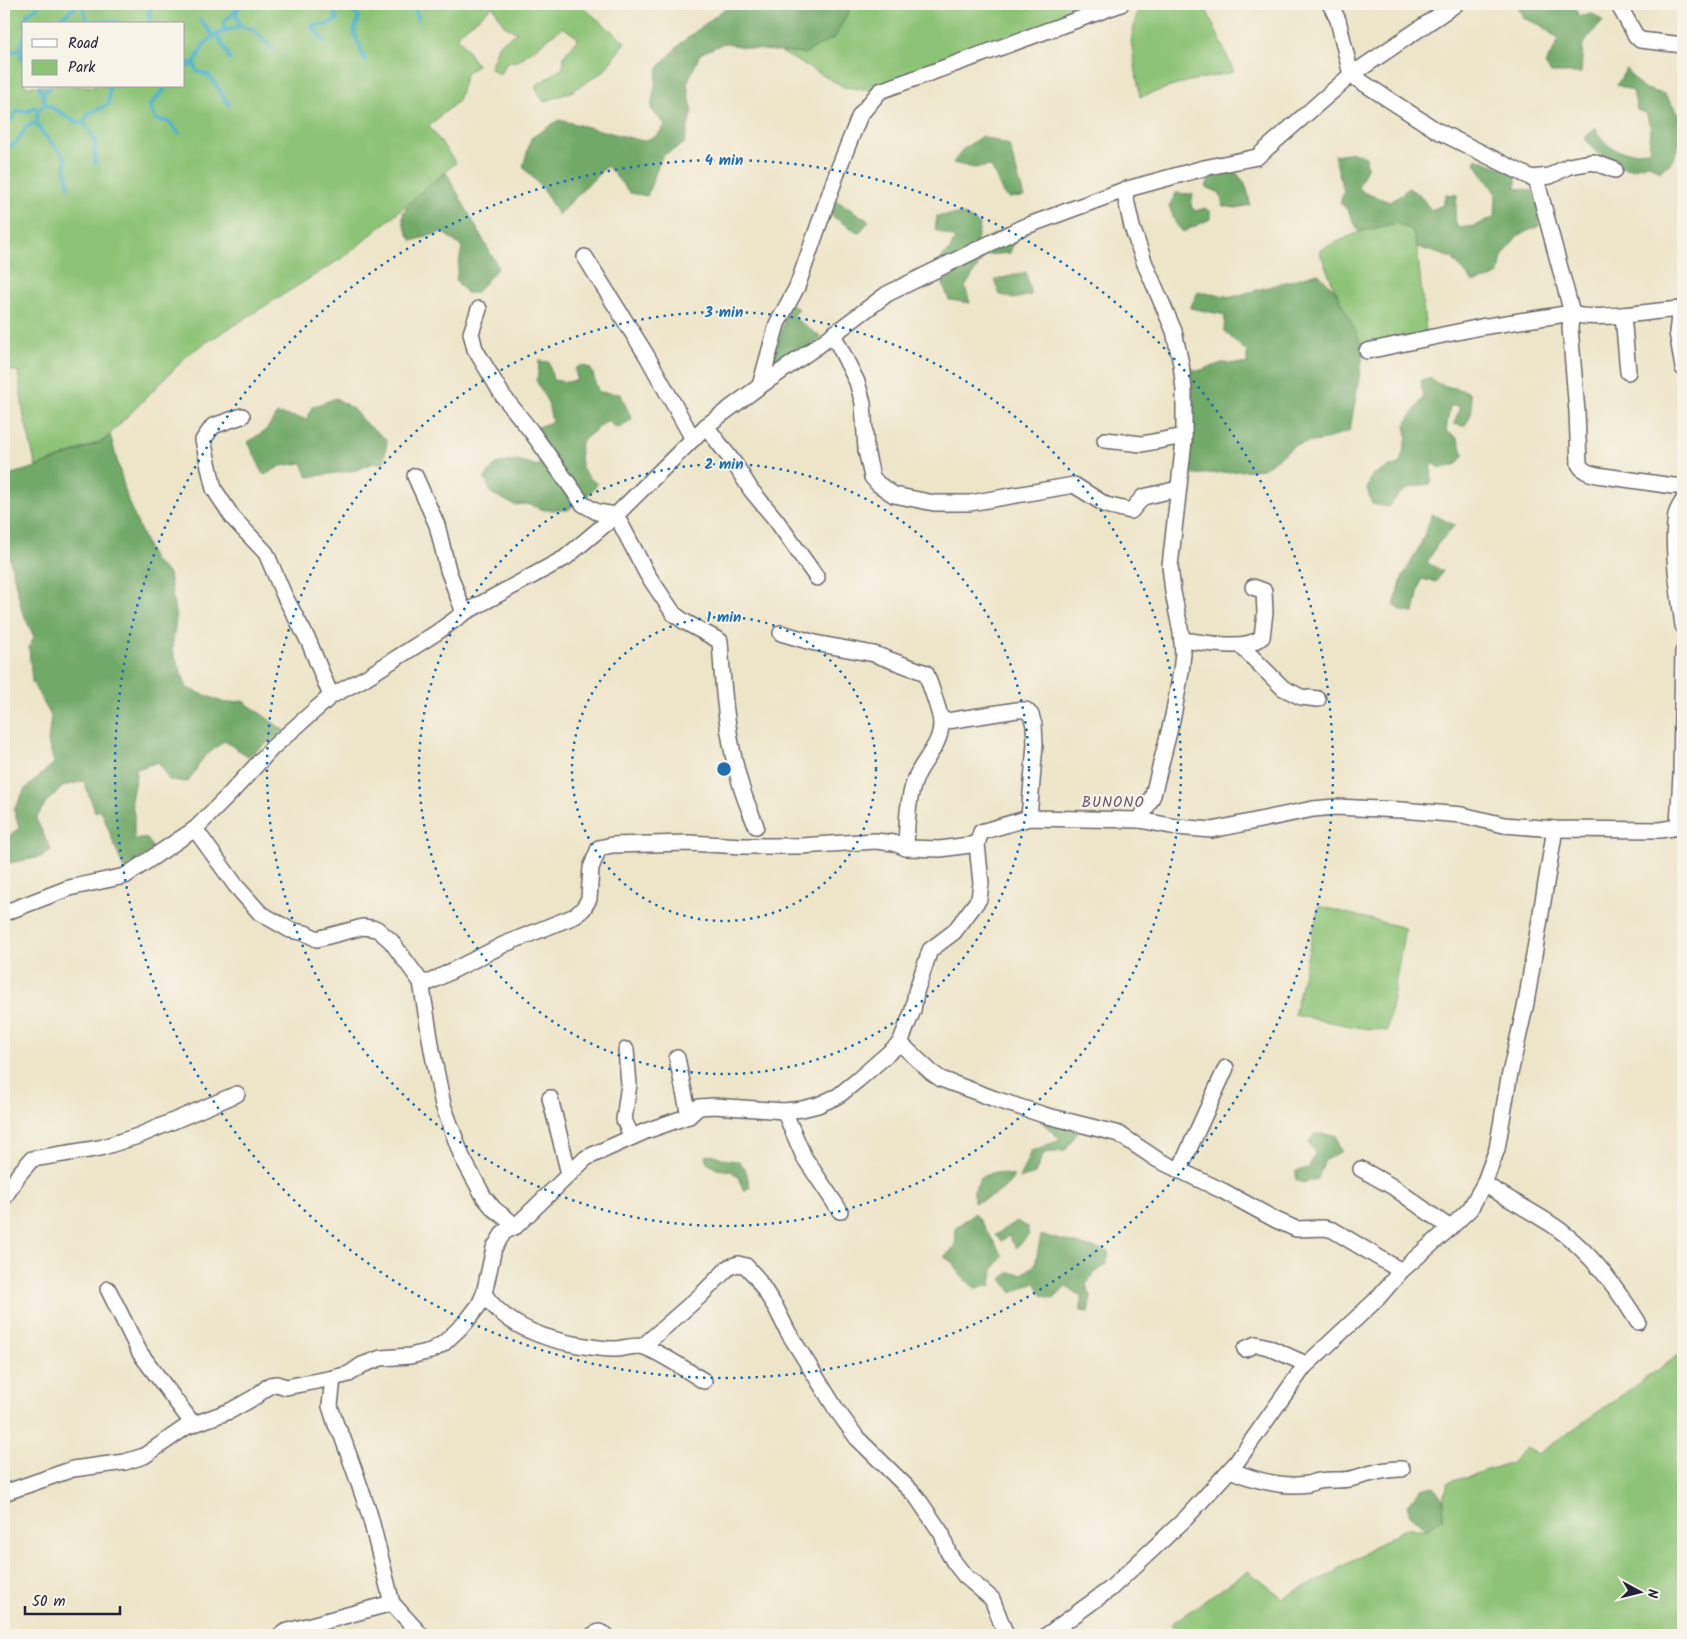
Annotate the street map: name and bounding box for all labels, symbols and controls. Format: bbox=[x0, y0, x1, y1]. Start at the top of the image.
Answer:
legend bbox=[22, 22, 185, 88]
text: Road bbox=[68, 32, 99, 56]
text: Park bbox=[68, 56, 96, 80]
text: 4 min bbox=[705, 149, 743, 173]
text: 3 min bbox=[704, 301, 743, 325]
text: 2 min bbox=[704, 453, 744, 477]
text: 1 min bbox=[707, 606, 741, 630]
centre of rings bbox=[715, 760, 733, 778]
district label: BUNONO bbox=[1081, 791, 1145, 815]
north arrow bbox=[1614, 1566, 1664, 1616]
scale bar bbox=[25, 1584, 120, 1616]
text: N bbox=[1640, 1588, 1663, 1599]
text: 50 m bbox=[32, 1590, 66, 1614]

